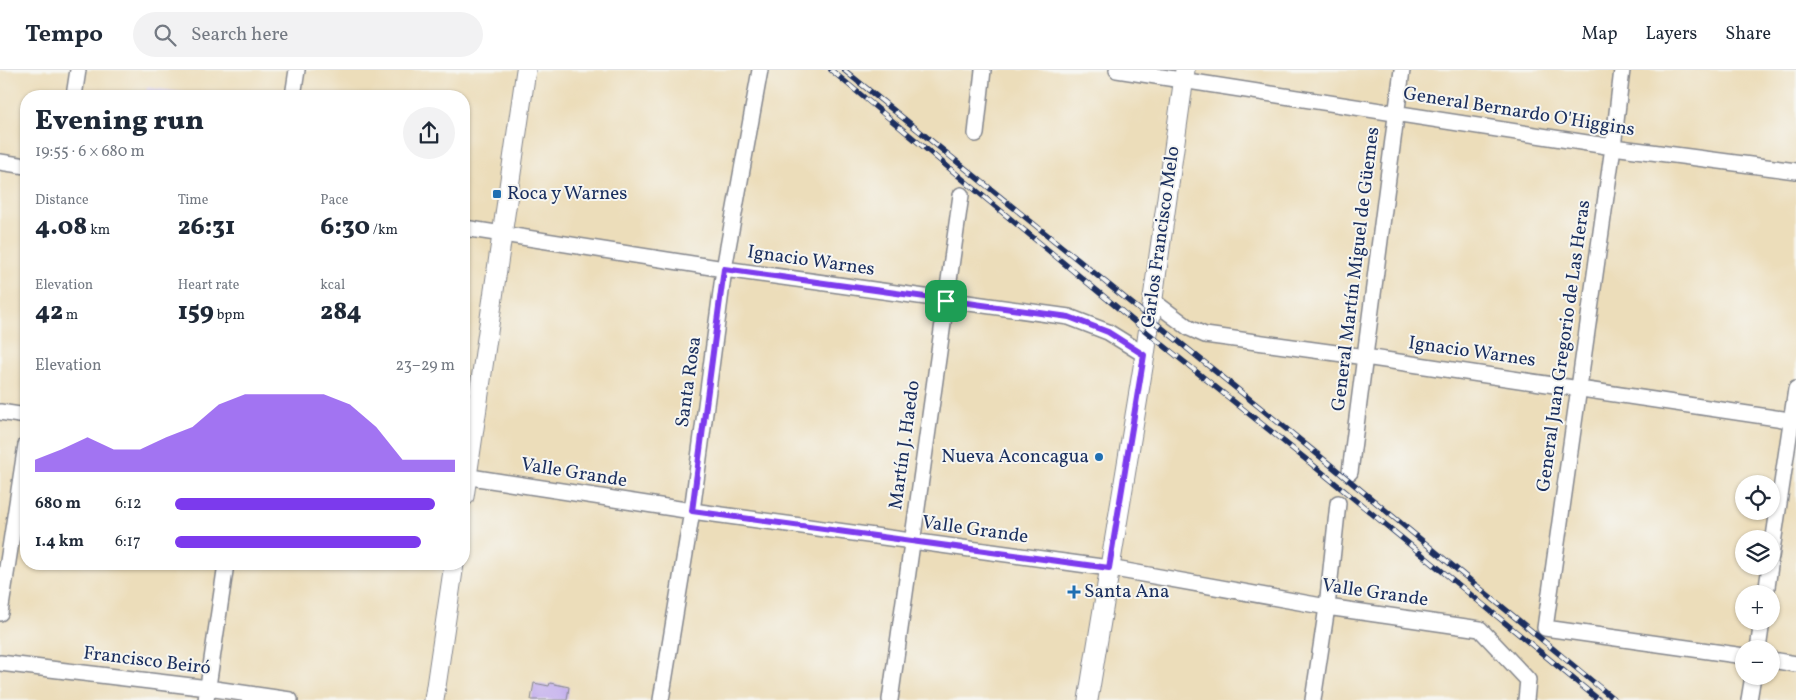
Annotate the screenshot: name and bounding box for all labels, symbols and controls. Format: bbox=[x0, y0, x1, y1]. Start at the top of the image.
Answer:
search box bbox=[133, 12, 483, 57]
text: Tempo bbox=[25, 18, 103, 52]
icon: search bbox=[151, 21, 179, 49]
text: Search here bbox=[191, 22, 288, 48]
text: Map bbox=[1581, 22, 1617, 47]
text: Layers bbox=[1645, 22, 1697, 47]
text: Share bbox=[1725, 22, 1771, 47]
street label: General Bernardo O'Higgins bbox=[1401, 81, 1637, 143]
text: Evening run bbox=[35, 102, 204, 141]
button: share bbox=[403, 107, 455, 159]
street label: General Martín Miguel de Güemes bbox=[1326, 125, 1386, 413]
text: 19:55 · 6 × 680 m bbox=[35, 141, 145, 163]
street label: Carlos Francisco Melo bbox=[1135, 144, 1187, 330]
place label: Roca y Warnes bbox=[507, 181, 627, 207]
marker: Roca y Warnes bbox=[491, 188, 503, 200]
text: Distance bbox=[35, 191, 89, 210]
text: Time bbox=[178, 191, 208, 210]
text: Pace bbox=[320, 191, 348, 210]
street label: General Juan Gregorio de Las Heras bbox=[1531, 198, 1597, 494]
text: 4.08 bbox=[35, 210, 87, 245]
text: 26:31 bbox=[178, 210, 235, 245]
text: 6:30 bbox=[320, 210, 370, 245]
text: km bbox=[87, 221, 110, 240]
text: /km bbox=[370, 221, 398, 240]
street label: Ignacio Warnes bbox=[746, 239, 876, 283]
text: Elevation bbox=[35, 276, 93, 295]
text: Heart rate bbox=[178, 276, 239, 295]
text: kcal bbox=[320, 276, 345, 295]
pin bbox=[925, 280, 967, 322]
icon: arrive bbox=[932, 287, 960, 315]
text: 42 bbox=[35, 295, 63, 330]
text: 159 bbox=[178, 295, 214, 330]
text: 284 bbox=[320, 295, 362, 330]
text: m bbox=[63, 306, 78, 325]
text: bpm bbox=[214, 306, 245, 325]
street label: Ignacio Warnes bbox=[1407, 330, 1537, 374]
street label: Santa Rosa bbox=[670, 335, 708, 429]
text: Elevation bbox=[35, 355, 102, 377]
text: 23–29 m bbox=[396, 355, 455, 377]
street label: Martín J. Haedo bbox=[883, 379, 927, 511]
place label: Nueva Aconcagua bbox=[941, 444, 1089, 470]
marker: Nueva Aconcagua bbox=[1093, 451, 1105, 463]
street label: Valle Grande bbox=[519, 452, 629, 494]
map controls bbox=[1735, 475, 1780, 685]
button: locate bbox=[1735, 475, 1780, 520]
text: 680 m bbox=[35, 493, 81, 515]
text: 6:12 bbox=[115, 493, 142, 515]
street label: Valle Grande bbox=[920, 510, 1030, 550]
button: layers bbox=[1735, 530, 1780, 575]
text: 1.4 km bbox=[35, 531, 84, 553]
text: 6:17 bbox=[115, 531, 141, 553]
street label: Valle Grande bbox=[1320, 573, 1430, 613]
place label: Santa Ana bbox=[1084, 579, 1169, 605]
button: + bbox=[1735, 585, 1780, 630]
marker: Santa Ana bbox=[1068, 586, 1080, 598]
street label: Francisco Beiró bbox=[82, 640, 212, 682]
button: − bbox=[1735, 640, 1780, 685]

